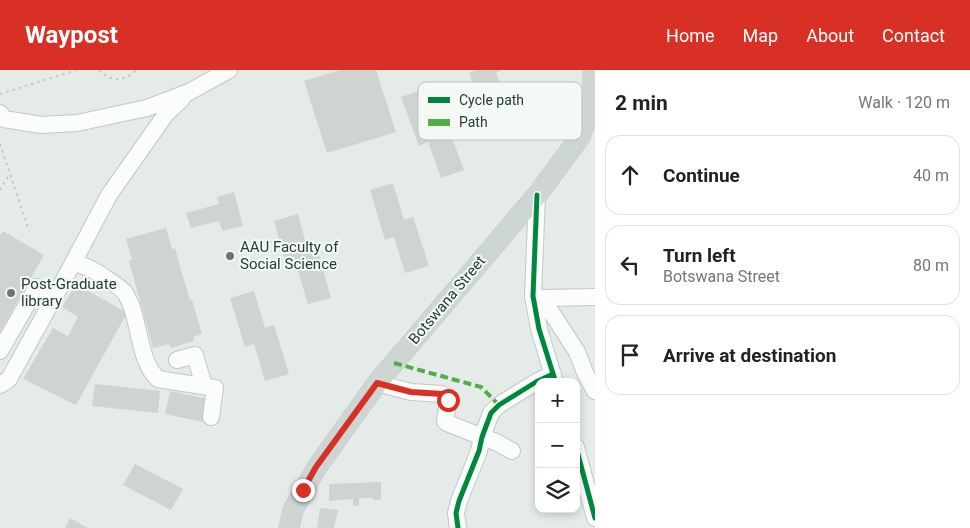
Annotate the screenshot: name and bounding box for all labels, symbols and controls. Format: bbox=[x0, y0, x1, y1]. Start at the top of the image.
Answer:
text: Waypost bbox=[25, 21, 118, 49]
text: Home bbox=[666, 25, 715, 46]
text: Map bbox=[743, 25, 778, 46]
text: About bbox=[806, 25, 854, 46]
text: Contact bbox=[882, 25, 945, 46]
legend bbox=[418, 82, 582, 140]
text: 2 min bbox=[615, 91, 668, 115]
text: Cycle path bbox=[459, 92, 524, 108]
text: Walk · 120 m bbox=[858, 93, 950, 112]
text: Path bbox=[459, 114, 488, 130]
icon: ahead bbox=[616, 161, 644, 189]
text: Continue bbox=[663, 164, 740, 187]
text: 40 m bbox=[913, 166, 949, 185]
place label: AAU Faculty of Social Science bbox=[240, 238, 339, 273]
text: Turn left bbox=[663, 244, 736, 267]
marker: AAU Faculty of Social Science bbox=[224, 250, 236, 262]
icon: left bbox=[616, 251, 644, 279]
street label: Botswana Street bbox=[405, 252, 489, 348]
text: 80 m bbox=[913, 256, 949, 275]
text: Botswana Street bbox=[663, 267, 780, 286]
place label: Post-Graduate library bbox=[21, 275, 117, 310]
marker: Post-Graduate library bbox=[5, 287, 17, 299]
icon: arrive bbox=[616, 341, 644, 369]
text: Arrive at destination bbox=[663, 344, 836, 367]
map controls bbox=[535, 378, 580, 513]
button: + bbox=[535, 378, 580, 423]
route start bbox=[437, 389, 460, 412]
button: − bbox=[535, 423, 580, 468]
button: layers bbox=[535, 468, 580, 513]
route end bbox=[292, 479, 315, 502]

